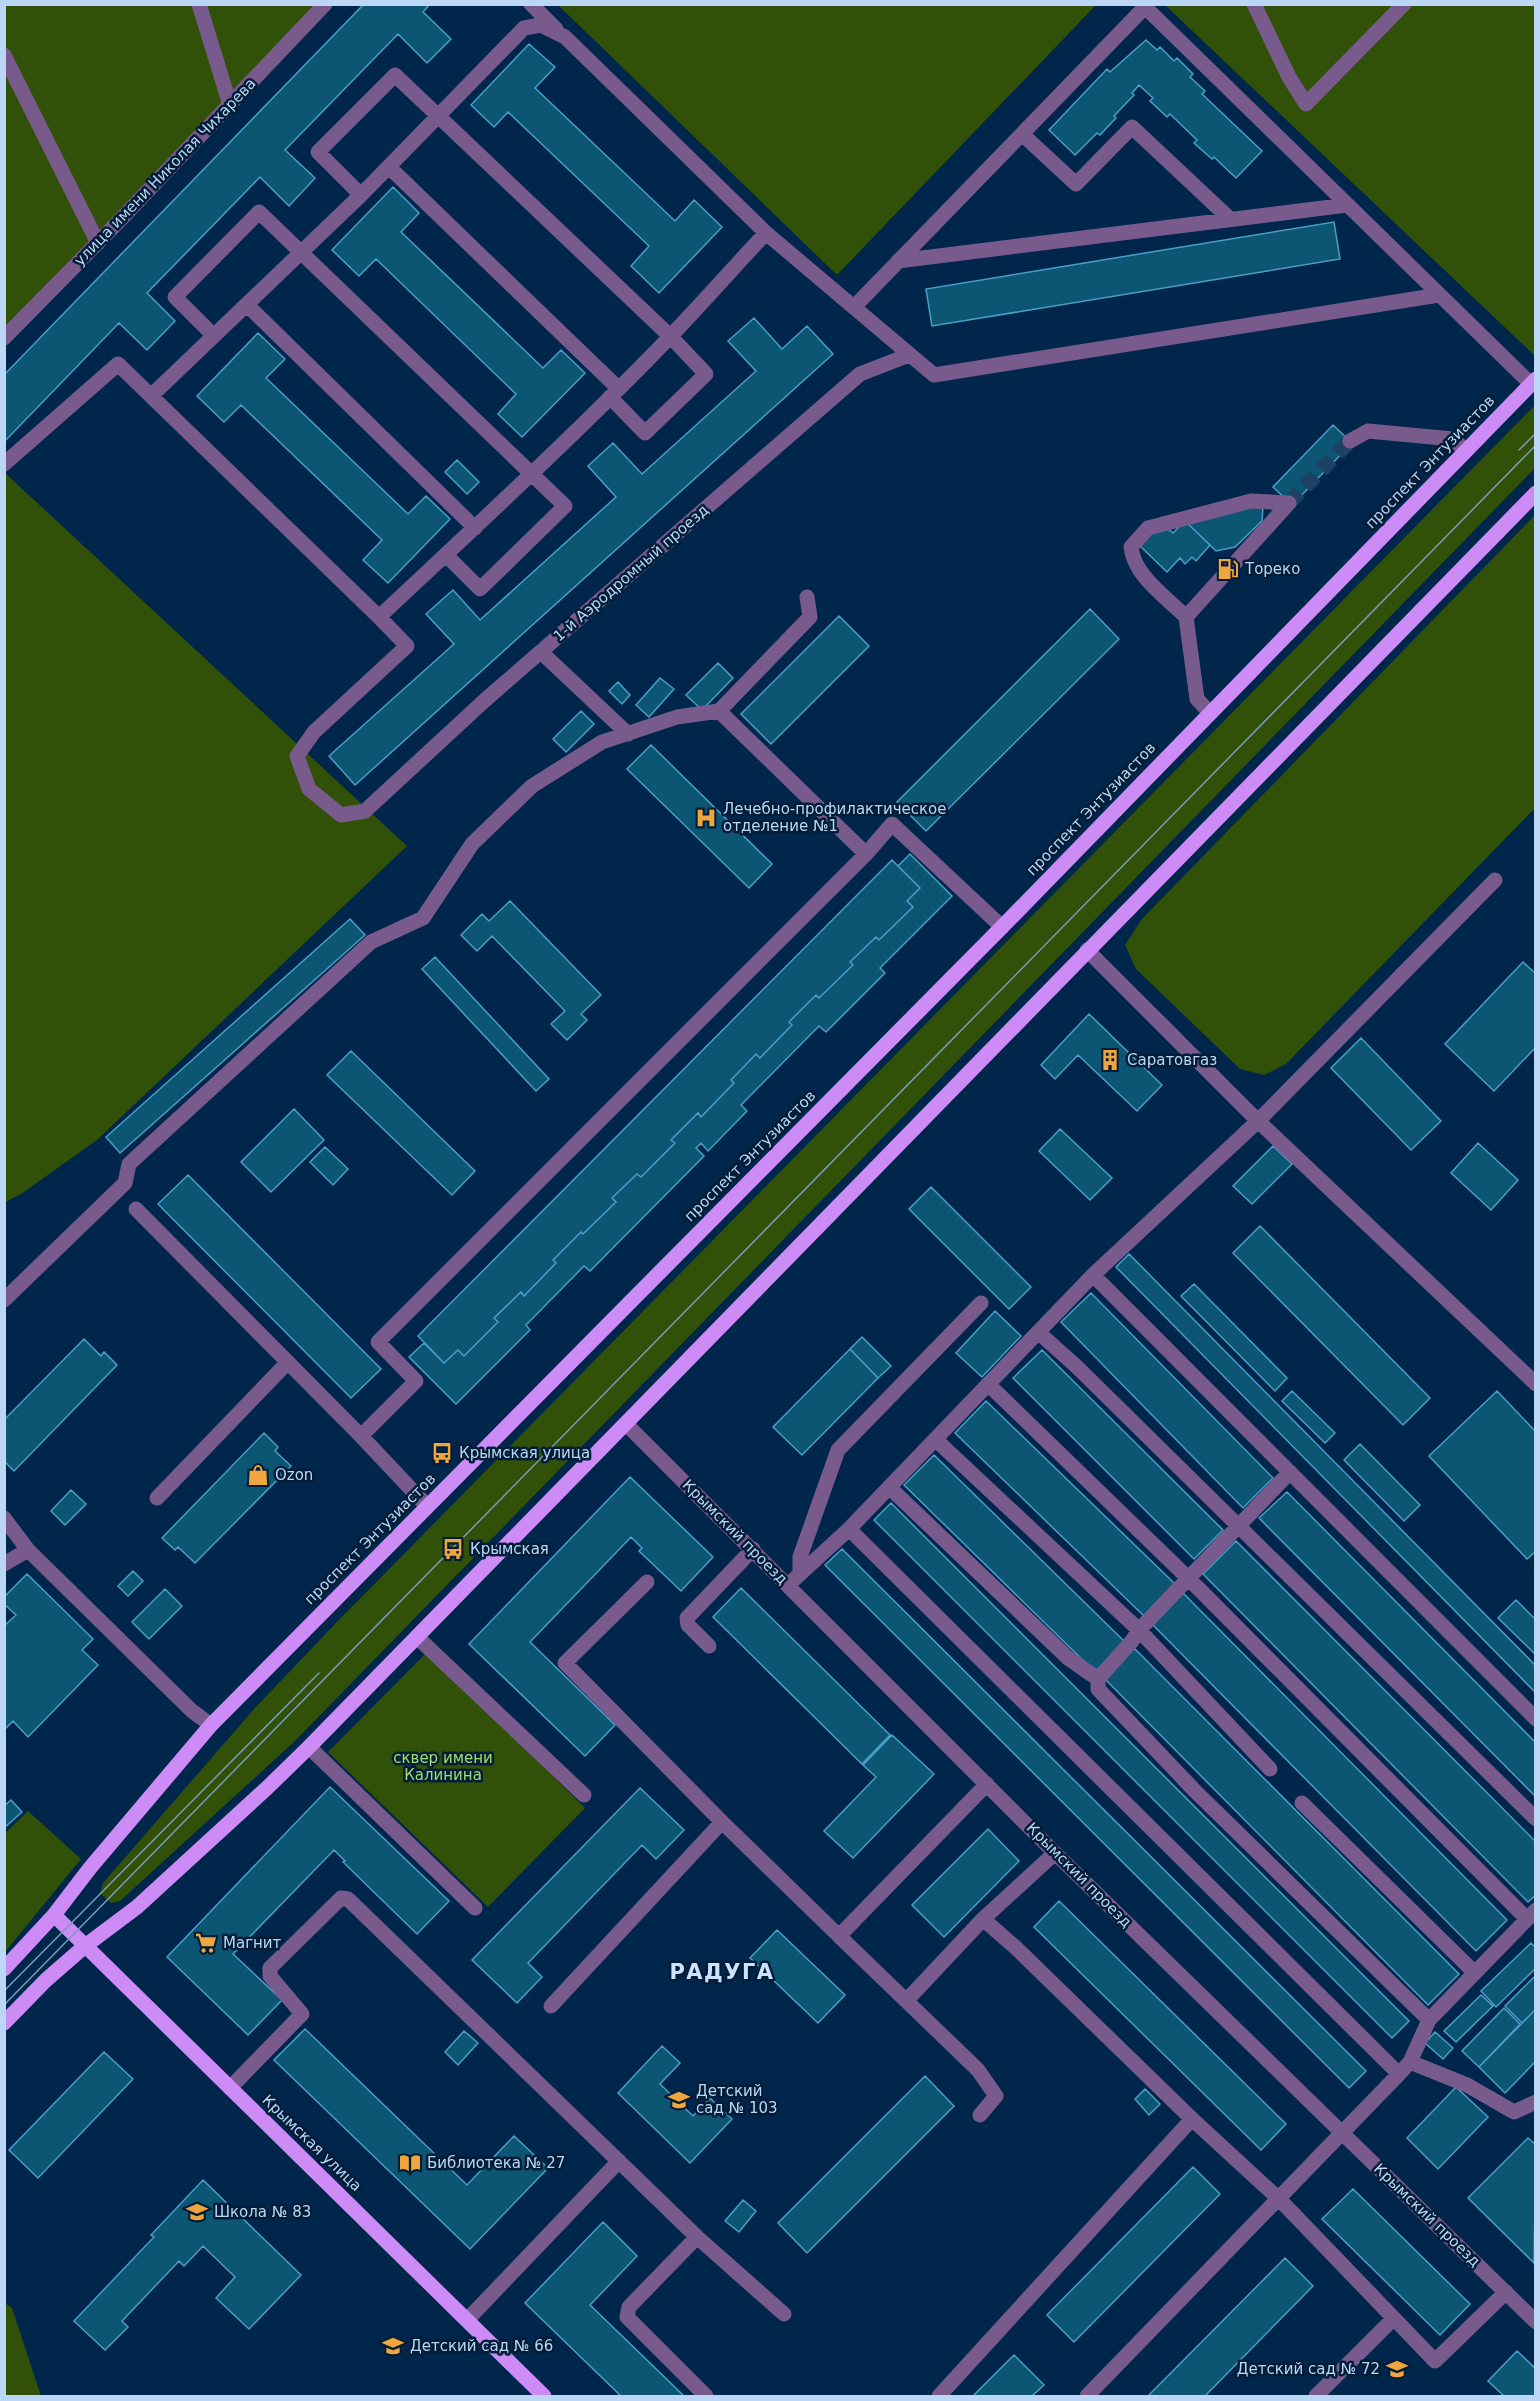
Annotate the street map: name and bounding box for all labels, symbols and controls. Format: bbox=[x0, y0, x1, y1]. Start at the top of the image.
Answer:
street label: улица имени Николая Чихарева bbox=[70, 74, 260, 270]
street label: проспект Энтузиастов bbox=[1362, 392, 1498, 532]
street label: 1-й Аэродромный проезд bbox=[550, 501, 712, 645]
fuel station icon: Тореко bbox=[1216, 557, 1240, 581]
place label: Тореко bbox=[1244, 560, 1300, 578]
street label: проспект Энтузиастов bbox=[1023, 739, 1159, 879]
place label: Лечебно-профилактическое отделение №1 bbox=[723, 800, 946, 835]
hospital icon: Лечебно-профилактическое отделение №1 bbox=[694, 806, 718, 830]
building icon: Саратовгаз bbox=[1098, 1048, 1122, 1072]
place label: Саратовгаз bbox=[1127, 1051, 1217, 1069]
street label: проспект Энтузиастов bbox=[681, 1087, 819, 1225]
bus stop icon: Крымская улица bbox=[430, 1441, 454, 1465]
place label: Крымская улица bbox=[459, 1444, 590, 1462]
shop icon: Ozon bbox=[246, 1463, 270, 1487]
place label: Ozon bbox=[275, 1466, 313, 1484]
street label: проспект Энтузиастов bbox=[301, 1470, 439, 1608]
street label: Крымский проезд bbox=[679, 1476, 791, 1588]
bus stop icon: Крымская bbox=[441, 1537, 465, 1561]
place label: Крымская bbox=[470, 1540, 549, 1558]
park label: сквер имени Калинина bbox=[393, 1749, 493, 1784]
street label: Крымский проезд bbox=[1023, 1819, 1135, 1931]
supermarket icon: Магнит bbox=[194, 1931, 218, 1955]
place label: Магнит bbox=[223, 1934, 282, 1952]
district label: РАДУГА bbox=[669, 1960, 775, 1984]
place label: Детский сад № 103 bbox=[696, 2082, 778, 2117]
school or university icon: Детский сад № 103 bbox=[667, 2088, 691, 2112]
street label: Крымская улица bbox=[259, 2091, 365, 2195]
library icon: Библиотека № 27 bbox=[398, 2151, 422, 2175]
place label: Библиотека № 27 bbox=[427, 2154, 565, 2172]
street label: Крымский проезд bbox=[1370, 2160, 1484, 2270]
school or university icon: Школа № 83 bbox=[185, 2200, 209, 2224]
place label: Школа № 83 bbox=[214, 2203, 311, 2221]
school or university icon: Детский сад № 66 bbox=[381, 2334, 405, 2358]
place label: Детский сад № 66 bbox=[410, 2337, 553, 2355]
school or university icon: Детский сад № 72 bbox=[1385, 2357, 1409, 2381]
place label: Детский сад № 72 bbox=[1237, 2360, 1380, 2378]

